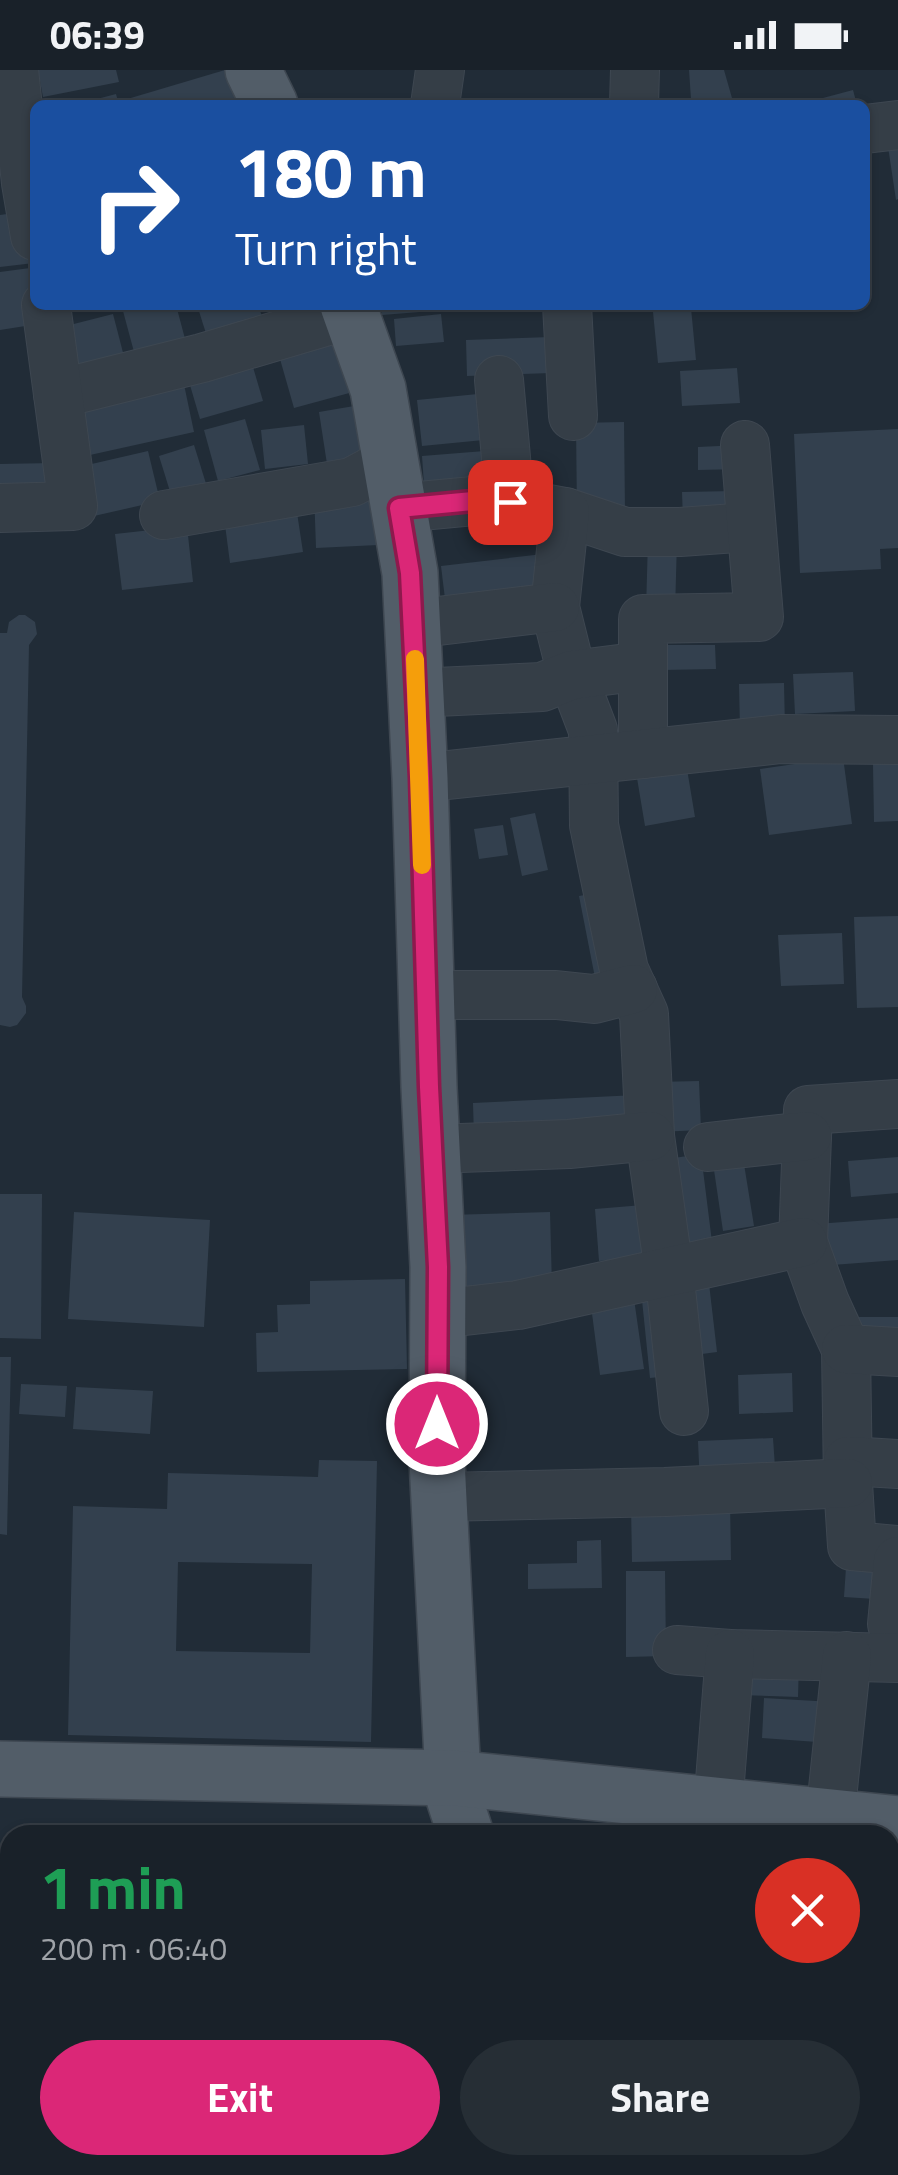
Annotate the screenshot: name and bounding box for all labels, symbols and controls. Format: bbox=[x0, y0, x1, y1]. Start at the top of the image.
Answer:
text: 06:39 bbox=[50, 6, 145, 64]
text: 180 m bbox=[235, 118, 427, 224]
icon: right bbox=[70, 140, 200, 270]
text: Turn right bbox=[235, 214, 417, 282]
pin bbox=[468, 460, 553, 545]
icon: arrive bbox=[483, 475, 538, 530]
position arrow bbox=[385, 1372, 489, 1476]
text: 1 min bbox=[40, 1841, 186, 1932]
button: close bbox=[755, 1858, 860, 1963]
text: 200 m · 06:40 bbox=[40, 1924, 227, 1972]
button: Exit bbox=[40, 2040, 440, 2155]
button: Share bbox=[460, 2040, 860, 2155]

